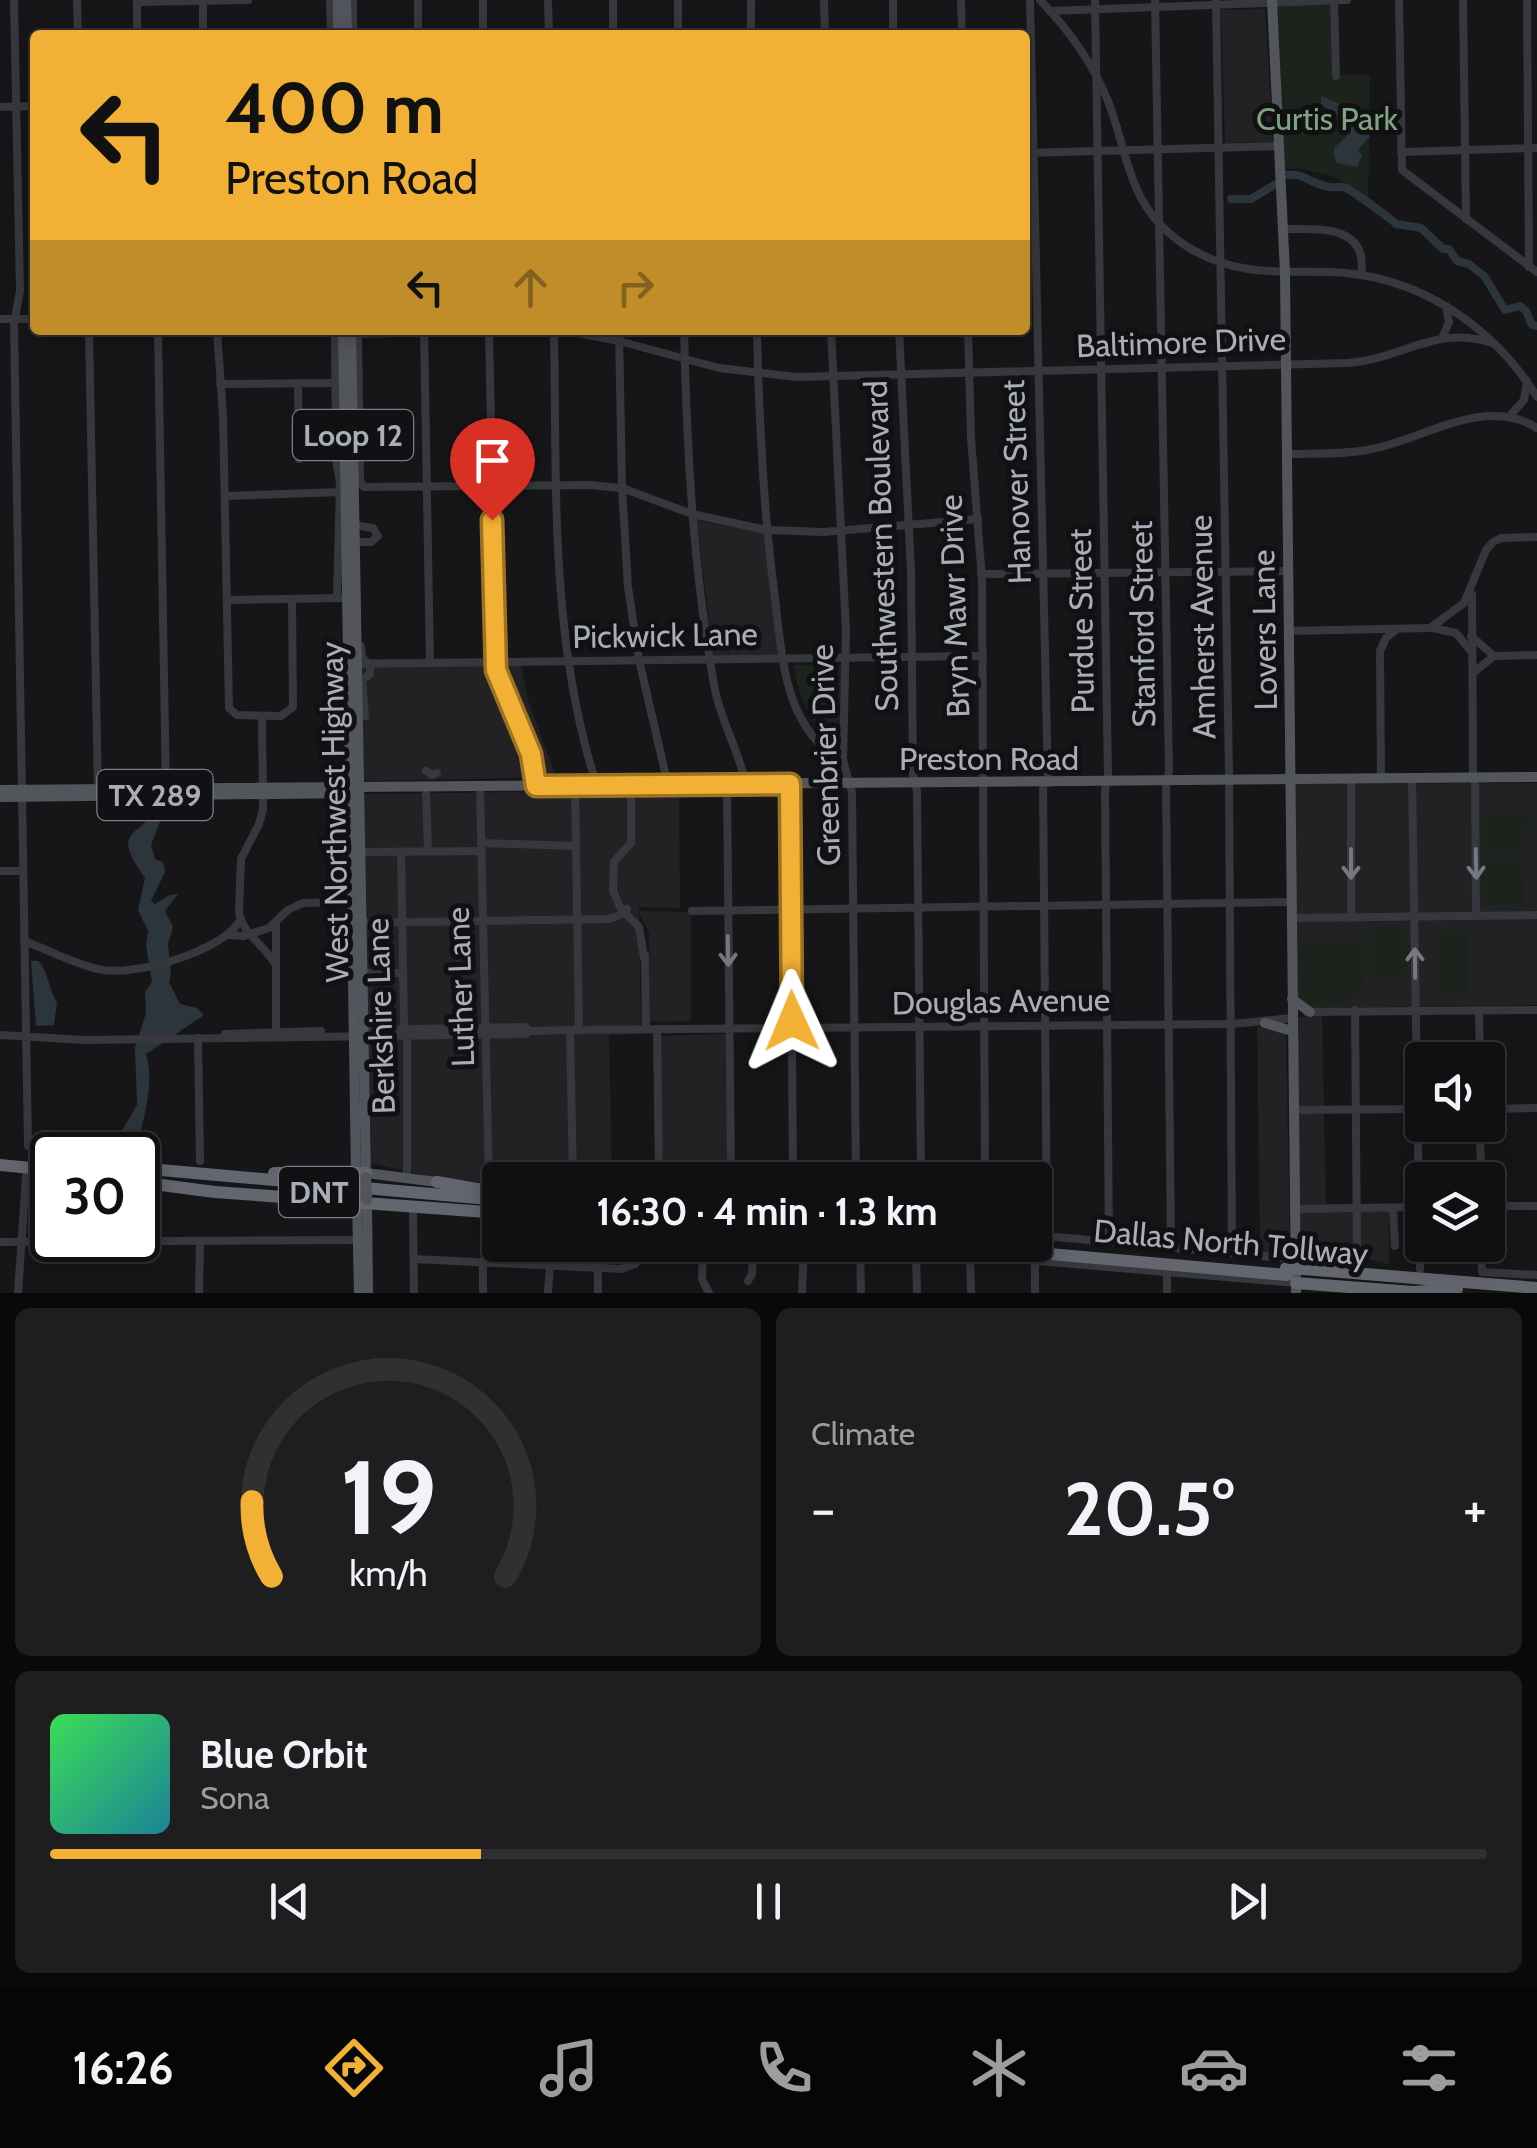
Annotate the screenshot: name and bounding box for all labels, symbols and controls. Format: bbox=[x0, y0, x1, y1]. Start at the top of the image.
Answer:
text: 400 m bbox=[225, 65, 444, 151]
icon: left bbox=[60, 70, 190, 200]
park label: Curtis Park bbox=[1256, 99, 1399, 138]
text: Preston Road bbox=[225, 151, 478, 205]
icon: left bbox=[398, 260, 453, 315]
icon: ahead bbox=[503, 260, 558, 315]
icon: right bbox=[608, 260, 663, 315]
street label: Baltimore Drive bbox=[1075, 319, 1287, 365]
street label: Hanover Street bbox=[993, 379, 1039, 585]
street label: Southwestern Boulevard bbox=[856, 380, 906, 712]
road number: Loop 12 bbox=[293, 410, 413, 460]
pin bbox=[450, 418, 535, 521]
icon: arrive bbox=[465, 433, 520, 488]
street label: Bryn Mawr Drive bbox=[931, 494, 977, 718]
street label: Amherst Avenue bbox=[1181, 515, 1223, 739]
street label: Stanford Street bbox=[1121, 520, 1163, 728]
street label: Purdue Street bbox=[1060, 528, 1102, 714]
street label: Lovers Lane bbox=[1243, 549, 1285, 711]
street label: Pickwick Lane bbox=[572, 614, 758, 656]
street label: West Northwest Highway bbox=[312, 641, 356, 983]
street label: Greenbrier Drive bbox=[802, 643, 848, 867]
street label: Preston Road bbox=[899, 739, 1079, 778]
road number: TX 289 bbox=[98, 770, 212, 820]
one-way arrow bbox=[1342, 846, 1360, 879]
one-way arrow bbox=[1466, 848, 1486, 880]
street label: Luther Lane bbox=[438, 906, 482, 1068]
street label: Berkshire Lane bbox=[357, 917, 403, 1115]
one-way arrow bbox=[719, 935, 738, 967]
one-way arrow bbox=[1406, 948, 1425, 980]
position arrow bbox=[740, 969, 844, 1073]
street label: Douglas Avenue bbox=[892, 980, 1110, 1022]
map controls bbox=[1405, 1042, 1505, 1262]
button: sound bbox=[1405, 1042, 1505, 1142]
speed limit sign: 30 bbox=[30, 1132, 160, 1262]
button: layers bbox=[1405, 1162, 1505, 1262]
road number: DNT bbox=[279, 1167, 359, 1217]
text: 16:30 · 4 min · 1.3 km bbox=[596, 1188, 938, 1235]
street label: Dallas North Tollway bbox=[1092, 1211, 1370, 1273]
text: Climate bbox=[811, 1414, 915, 1453]
text: 19 bbox=[340, 1434, 436, 1560]
text: 20.5° bbox=[1064, 1463, 1234, 1554]
text: − bbox=[811, 1475, 835, 1542]
text: + bbox=[1463, 1475, 1487, 1542]
text: km/h bbox=[349, 1552, 427, 1595]
text: Blue Orbit bbox=[200, 1731, 368, 1778]
text: Sona bbox=[200, 1778, 270, 1817]
icon: previous bbox=[262, 1874, 317, 1929]
icon: pause bbox=[741, 1874, 796, 1929]
icon: next bbox=[1220, 1874, 1275, 1929]
icon: directions bbox=[319, 2033, 389, 2103]
icon: music bbox=[534, 2033, 604, 2103]
icon: phone bbox=[749, 2033, 819, 2103]
icon: climate bbox=[964, 2033, 1034, 2103]
icon: car bbox=[1179, 2033, 1249, 2103]
icon: filters bbox=[1394, 2033, 1464, 2103]
text: 16:26 bbox=[73, 2041, 174, 2095]

